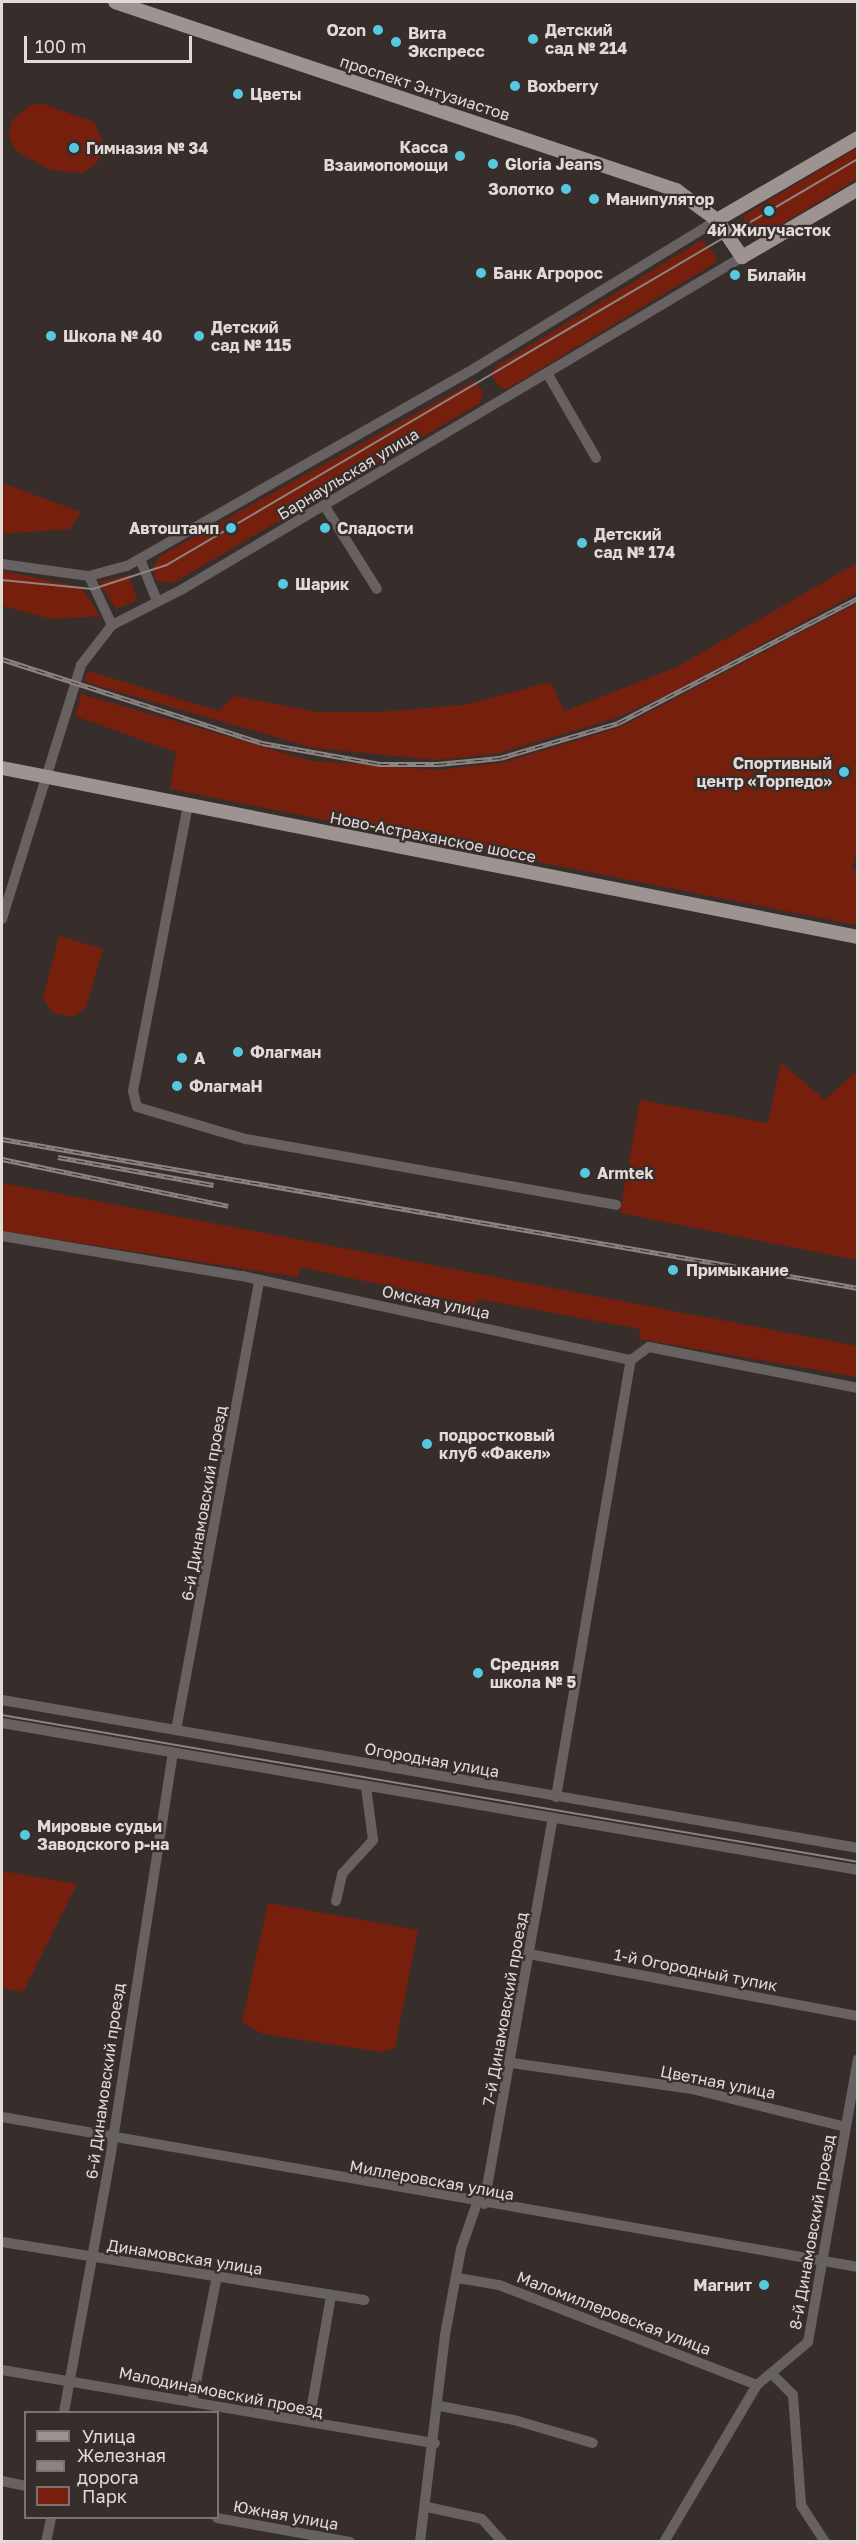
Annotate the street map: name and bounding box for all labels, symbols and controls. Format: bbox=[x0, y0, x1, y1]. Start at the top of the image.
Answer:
place label: Ozon bbox=[326, 20, 366, 40]
place label: Детский сад № 214 bbox=[545, 20, 627, 58]
marker: Ozon bbox=[371, 23, 385, 37]
place label: Вита Экспресс bbox=[408, 23, 485, 61]
scale bar bbox=[27, 24, 195, 62]
marker: Детский сад № 214 bbox=[526, 32, 540, 46]
text: 100 m bbox=[35, 35, 86, 57]
marker: Вита Экспресс bbox=[389, 35, 403, 49]
street label: проспект Энтузиастов bbox=[338, 51, 512, 125]
place label: Boxberry bbox=[527, 76, 599, 96]
marker: Boxberry bbox=[508, 79, 522, 93]
place label: Цветы bbox=[250, 84, 301, 104]
marker: Цветы bbox=[231, 87, 245, 101]
place label: Касса Взаимопомощи bbox=[324, 137, 448, 175]
place label: Гимназия № 34 bbox=[86, 138, 208, 158]
marker: Гимназия № 34 bbox=[67, 141, 81, 155]
marker: Касса Взаимопомощи bbox=[453, 149, 467, 163]
place label: Gloria Jeans bbox=[505, 154, 602, 174]
marker: Gloria Jeans bbox=[486, 157, 500, 171]
place label: Золотко bbox=[488, 179, 554, 199]
marker: Золотко bbox=[559, 182, 573, 196]
place label: Манипулятор bbox=[606, 189, 714, 209]
marker: Манипулятор bbox=[587, 192, 601, 206]
marker: 4й Жилучасток bbox=[762, 204, 776, 218]
place label: 4й Жилучасток bbox=[707, 220, 831, 240]
place label: Банк Агророс bbox=[493, 263, 603, 283]
place label: Билайн bbox=[747, 265, 806, 285]
marker: Банк Агророс bbox=[474, 266, 488, 280]
marker: Билайн bbox=[728, 268, 742, 282]
place label: Детский сад № 115 bbox=[211, 317, 291, 355]
place label: Школа № 40 bbox=[63, 326, 162, 346]
marker: Школа № 40 bbox=[44, 329, 58, 343]
marker: Детский сад № 115 bbox=[192, 329, 206, 343]
street label: Барнаульская улица bbox=[274, 424, 422, 524]
place label: Автоштамп bbox=[129, 518, 219, 538]
place label: Сладости bbox=[337, 518, 414, 538]
marker: Автоштамп bbox=[224, 521, 238, 535]
marker: Сладости bbox=[318, 521, 332, 535]
place label: Детский сад № 174 bbox=[594, 524, 675, 562]
marker: Детский сад № 174 bbox=[575, 536, 589, 550]
place label: Шарик bbox=[295, 574, 349, 594]
marker: Шарик bbox=[276, 577, 290, 591]
place label: Спортивный центр «Торпедо» bbox=[696, 753, 832, 791]
marker: Спортивный центр «Торпедо» bbox=[837, 765, 851, 779]
street label: Ново-Астраханское шоссе bbox=[328, 808, 538, 866]
place label: Флагман bbox=[250, 1042, 321, 1062]
marker: Флагман bbox=[231, 1045, 245, 1059]
place label: A bbox=[194, 1048, 205, 1068]
marker: A bbox=[175, 1051, 189, 1065]
place label: ФлагмаН bbox=[189, 1076, 263, 1096]
marker: ФлагмаН bbox=[170, 1079, 184, 1093]
place label: Armtek bbox=[597, 1163, 654, 1183]
marker: Armtek bbox=[578, 1166, 592, 1180]
place label: Примыкание bbox=[686, 1260, 789, 1280]
marker: Примыкание bbox=[664, 1261, 682, 1279]
street label: Омская улица bbox=[380, 1281, 492, 1323]
street label: 6-й Динамовский проезд bbox=[177, 1404, 231, 1602]
place label: подростковый клуб «Факел» bbox=[439, 1425, 555, 1463]
marker: подростковый клуб «Факел» bbox=[420, 1437, 434, 1451]
place label: Средняя школа № 5 bbox=[490, 1654, 576, 1692]
marker: Средняя школа № 5 bbox=[471, 1666, 485, 1680]
street label: Огородная улица bbox=[363, 1739, 501, 1781]
place label: Мировые судьи Заводского р-на bbox=[37, 1816, 169, 1854]
marker: Мировые судьи Заводского р-на bbox=[18, 1828, 32, 1842]
street label: 7-й Динамовский проезд bbox=[478, 1911, 532, 2107]
street label: 1-й Огородный тупик bbox=[613, 1945, 779, 1995]
street label: 6-й Динамовский проезд bbox=[82, 1982, 128, 2180]
street label: Цветная улица bbox=[659, 2061, 777, 2103]
street label: 8-й Динамовский проезд bbox=[785, 2133, 839, 2331]
street label: Миллеровская улица bbox=[348, 2156, 516, 2204]
street label: Динамовская улица bbox=[106, 2235, 264, 2279]
street label: Маломиллеровская улица bbox=[514, 2267, 714, 2359]
place label: Магнит bbox=[693, 2275, 752, 2295]
marker: Магнит bbox=[757, 2278, 771, 2292]
street label: Малодинамовский проезд bbox=[117, 2363, 325, 2421]
legend bbox=[24, 2411, 219, 2519]
text: Улица bbox=[82, 2425, 136, 2447]
text: Железная дорога bbox=[77, 2444, 166, 2488]
text: Парк bbox=[82, 2485, 127, 2507]
street label: Южная улица bbox=[232, 2496, 340, 2534]

